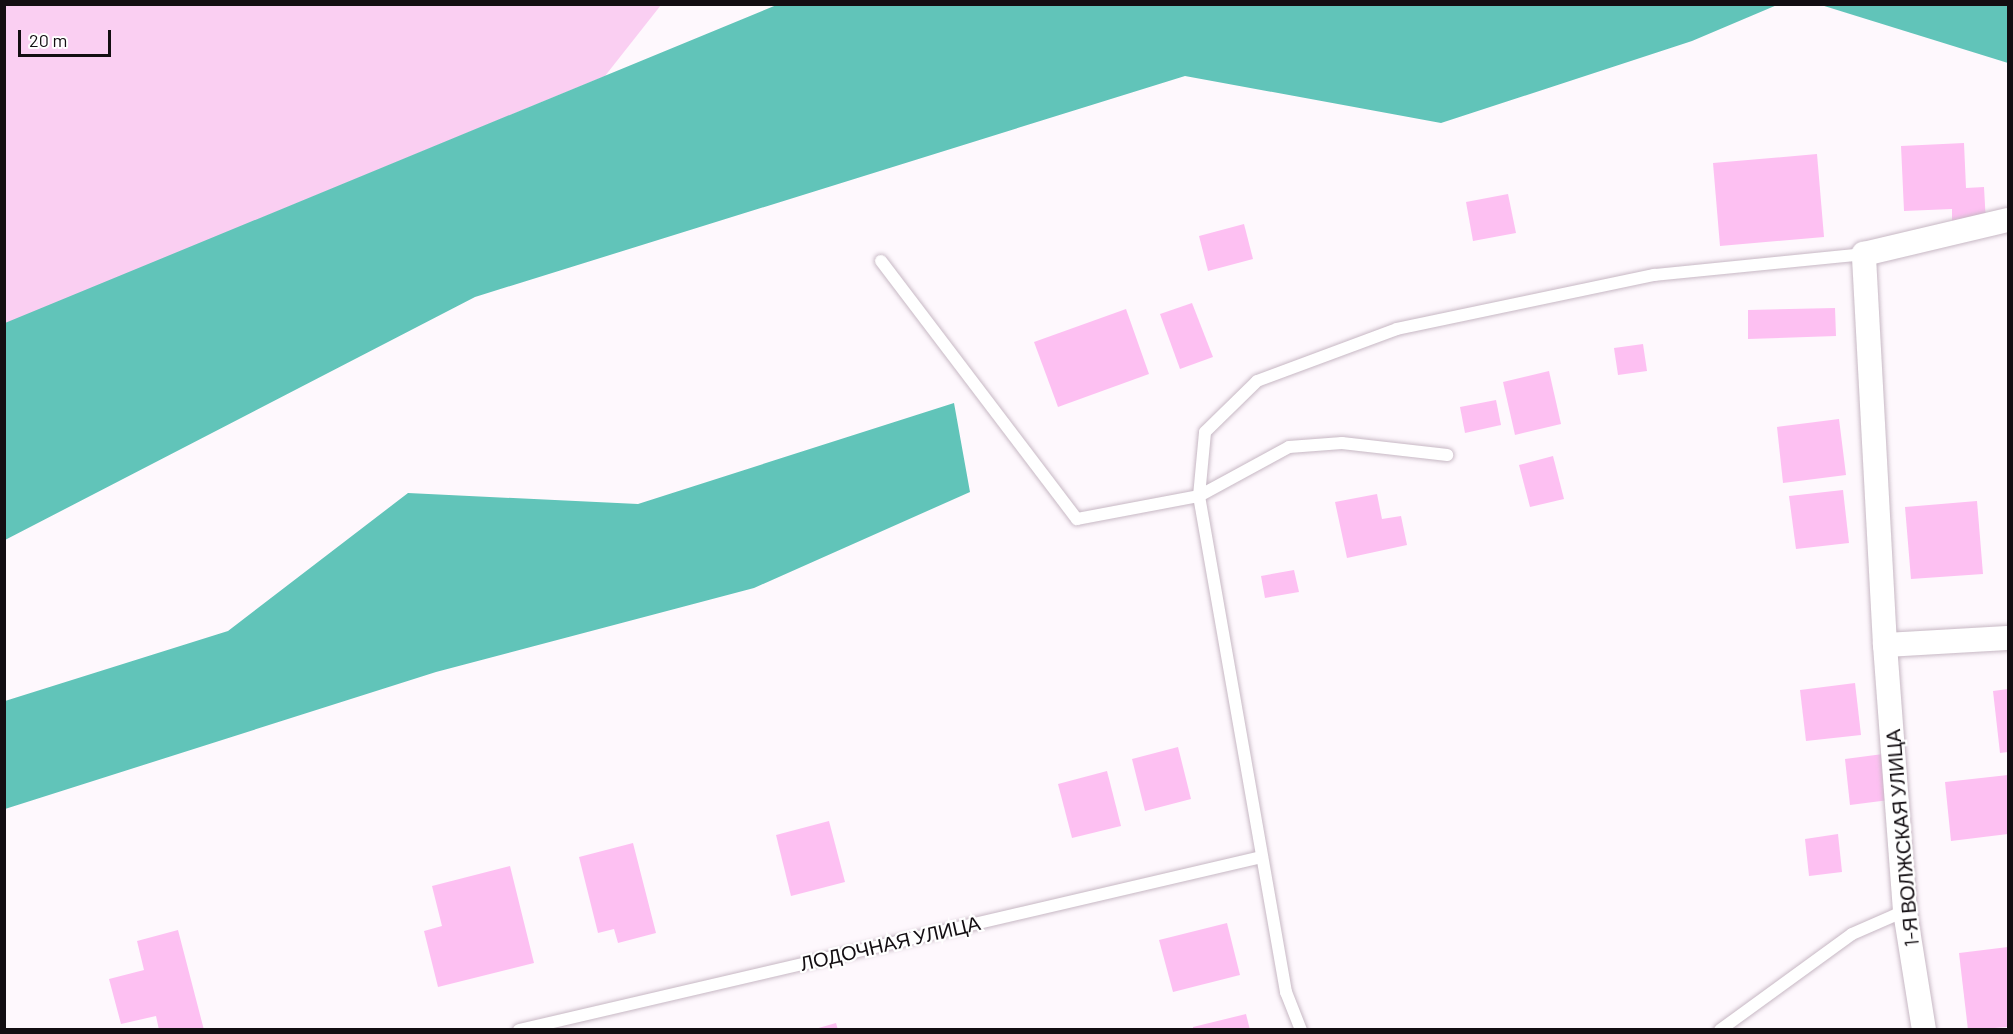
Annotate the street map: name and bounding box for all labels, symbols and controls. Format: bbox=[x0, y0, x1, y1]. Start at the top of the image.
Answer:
scale bar bbox=[21, 18, 114, 56]
text: 20 m bbox=[29, 29, 67, 51]
street label: 1-Я ВОЛЖСКАЯ УЛИЦА bbox=[1881, 728, 1923, 948]
street label: ЛОДОЧНАЯ УЛИЦА bbox=[798, 911, 982, 975]

